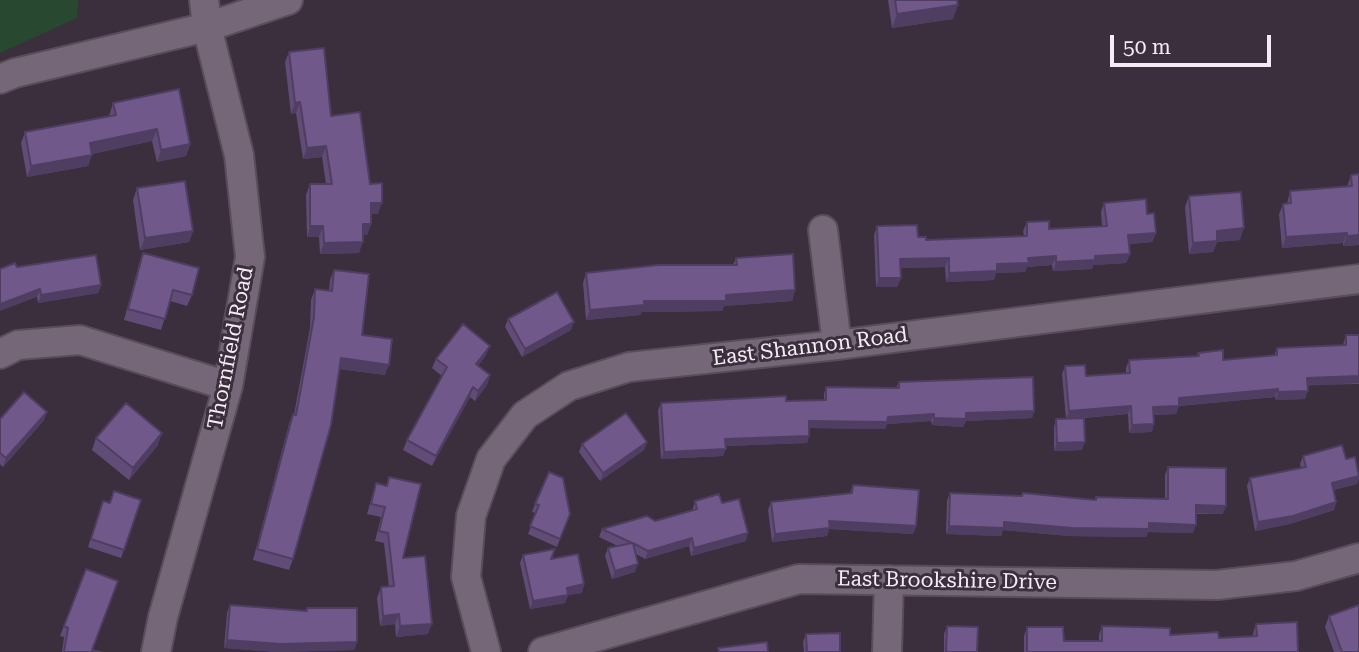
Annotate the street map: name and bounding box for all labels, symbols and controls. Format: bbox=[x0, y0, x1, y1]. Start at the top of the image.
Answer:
scale bar bbox=[1114, 21, 1275, 65]
text: 50 m bbox=[1123, 35, 1171, 59]
street label: Thornfield Road bbox=[203, 265, 259, 431]
street label: East Shannon Road bbox=[711, 323, 909, 371]
street label: East Brookshire Drive bbox=[837, 566, 1057, 596]

